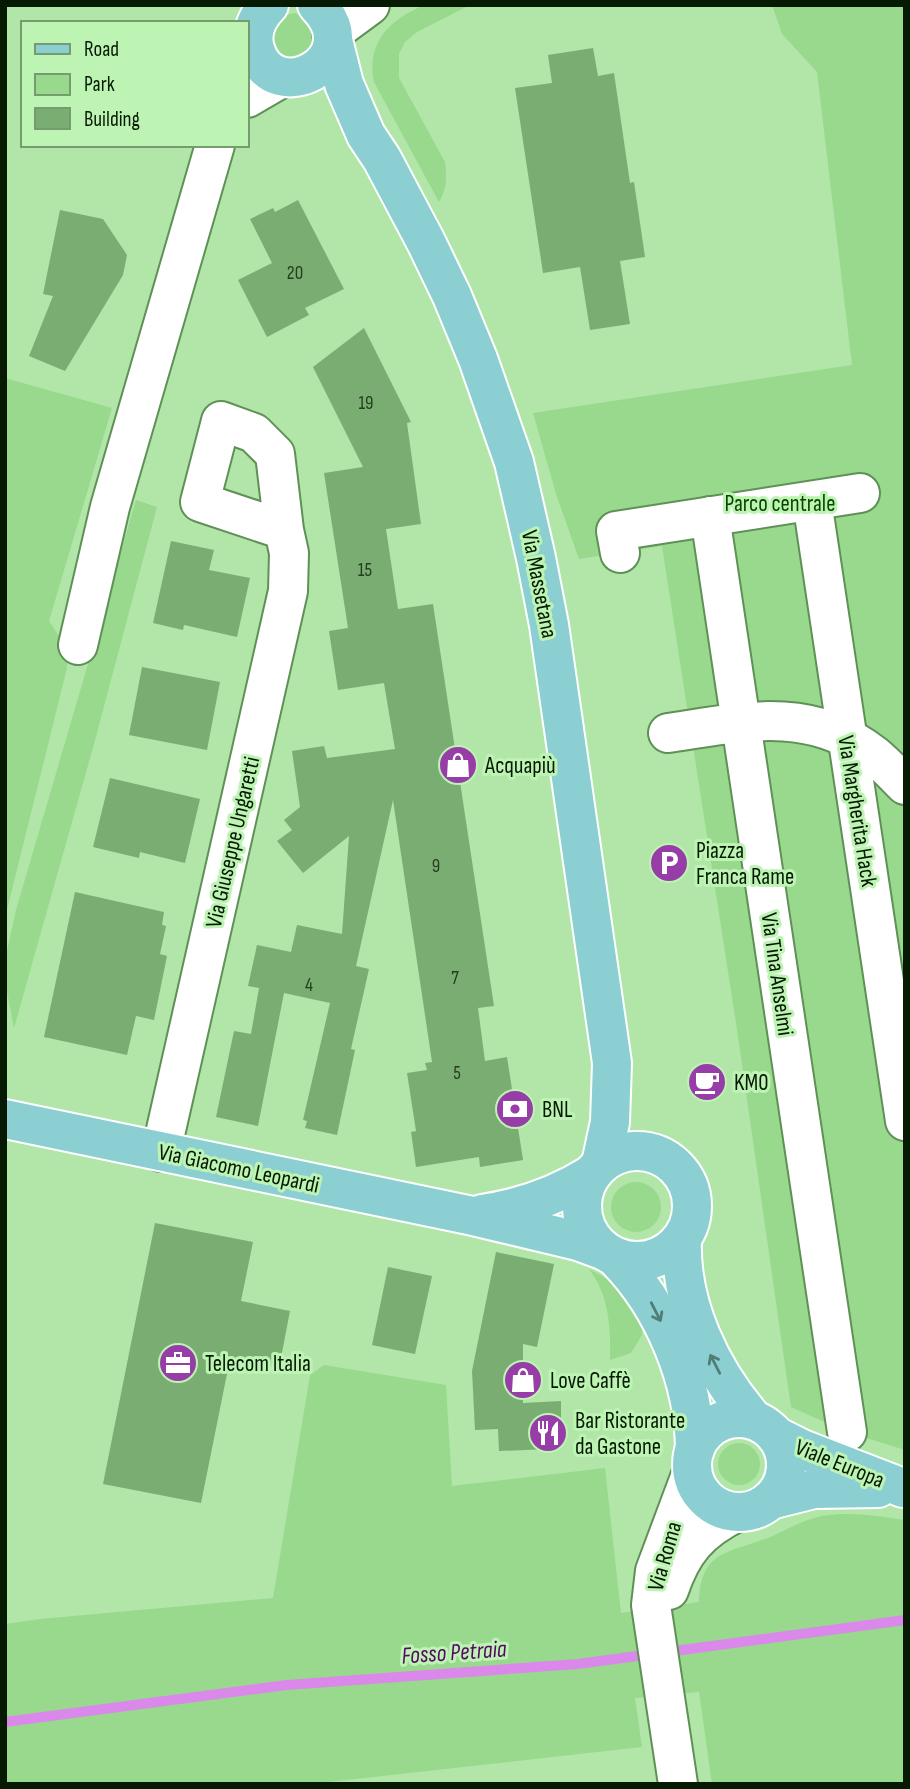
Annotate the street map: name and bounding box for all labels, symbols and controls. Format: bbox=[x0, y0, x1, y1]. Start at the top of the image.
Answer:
legend bbox=[21, 21, 248, 147]
text: Road bbox=[84, 37, 119, 62]
text: Park bbox=[84, 72, 115, 97]
text: Building bbox=[84, 107, 140, 132]
house number: 20 bbox=[287, 262, 303, 285]
house number: 19 bbox=[358, 392, 374, 415]
park label: Parco centrale bbox=[725, 490, 835, 518]
street label: Via Massetana bbox=[515, 528, 563, 641]
house number: 15 bbox=[358, 559, 372, 582]
street label: Via Margherita Hack bbox=[831, 734, 883, 889]
shop icon: Acquapiù bbox=[437, 744, 479, 786]
place label: Acquapiù bbox=[484, 752, 556, 780]
street label: Via Giuseppe Ungaretti bbox=[200, 754, 266, 930]
place label: Piazza Franca Rame bbox=[696, 837, 794, 891]
parking icon: Piazza Franca Rame bbox=[648, 842, 690, 884]
house number: 9 bbox=[432, 855, 440, 878]
street label: Via Tina Anselmi bbox=[755, 911, 800, 1038]
house number: 7 bbox=[451, 967, 459, 990]
house number: 4 bbox=[305, 974, 313, 997]
cafe icon: KM0 bbox=[686, 1061, 728, 1103]
house number: 5 bbox=[453, 1062, 461, 1085]
place label: KM0 bbox=[734, 1069, 768, 1097]
bank icon: BNL bbox=[494, 1088, 536, 1130]
place label: BNL bbox=[542, 1096, 573, 1124]
street label: Via Giacomo Leopardi bbox=[156, 1138, 322, 1200]
one-way arrow bbox=[650, 1301, 664, 1322]
office icon: Telecom Italia bbox=[157, 1342, 199, 1384]
place label: Telecom Italia bbox=[205, 1350, 311, 1378]
one-way arrow bbox=[708, 1354, 722, 1375]
shop icon: Love Caffè bbox=[502, 1359, 544, 1401]
place label: Love Caffè bbox=[550, 1367, 631, 1395]
place label: Bar Ristorante da Gastone bbox=[575, 1407, 685, 1461]
restaurant icon: Bar Ristorante da Gastone bbox=[527, 1412, 569, 1454]
street label: Viale Europa bbox=[791, 1433, 888, 1494]
street label: Via Roma bbox=[642, 1518, 688, 1594]
water label: Fosso Petraia bbox=[401, 1634, 508, 1671]

